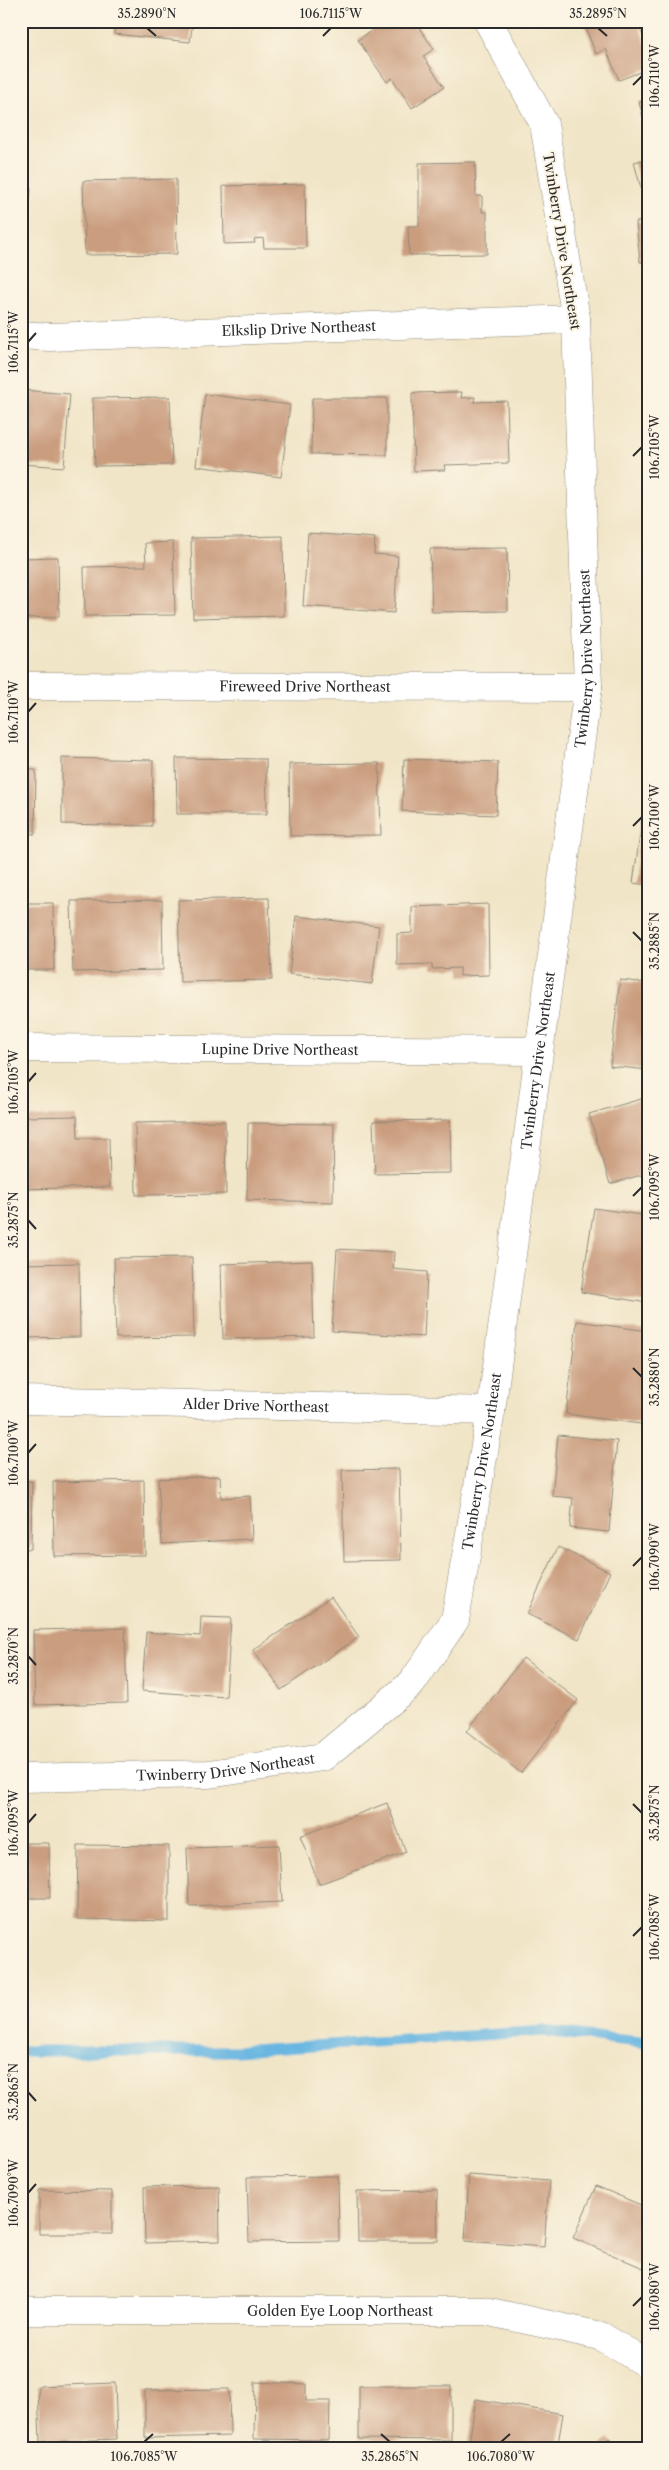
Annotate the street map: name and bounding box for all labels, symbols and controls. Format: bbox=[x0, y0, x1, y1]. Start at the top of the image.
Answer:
text: 35.2890°N bbox=[118, 6, 177, 21]
text: 106.7115°W bbox=[300, 6, 363, 21]
text: 35.2895°N bbox=[569, 6, 627, 21]
text: 106.7110°W bbox=[647, 43, 662, 108]
street label: Twinberry Drive Northeast bbox=[539, 151, 585, 331]
text: 106.7115°W bbox=[6, 310, 21, 373]
street label: Elkslip Drive Northeast bbox=[221, 317, 376, 340]
text: 106.7105°W bbox=[647, 414, 662, 479]
street label: Twinberry Drive Northeast bbox=[571, 569, 597, 749]
street label: Fireweed Drive Northeast bbox=[219, 677, 391, 696]
text: 106.7110°W bbox=[6, 679, 21, 744]
text: 106.7100°W bbox=[647, 783, 662, 850]
text: 35.2885°N bbox=[647, 912, 662, 970]
street label: Twinberry Drive Northeast bbox=[517, 970, 559, 1151]
street label: Lupine Drive Northeast bbox=[202, 1040, 359, 1059]
text: 106.7105°W bbox=[6, 1049, 21, 1114]
text: 106.7095°W bbox=[647, 1153, 662, 1220]
text: 35.2875°N bbox=[6, 1192, 21, 1248]
text: 35.2880°N bbox=[647, 1347, 662, 1406]
street label: Twinberry Drive Northeast bbox=[458, 1372, 505, 1552]
street label: Alder Drive Northeast bbox=[182, 1395, 329, 1416]
text: 106.7100°W bbox=[6, 1419, 21, 1486]
text: 106.7090°W bbox=[647, 1522, 662, 1591]
text: 35.2870°N bbox=[6, 1627, 21, 1685]
street label: Twinberry Drive Northeast bbox=[136, 1749, 316, 1785]
text: 35.2875°N bbox=[647, 1785, 662, 1841]
text: 106.7095°W bbox=[6, 1789, 21, 1856]
text: 106.7085°W bbox=[647, 1893, 662, 1960]
text: 35.2865°N bbox=[6, 2063, 21, 2121]
text: 106.7090°W bbox=[6, 2158, 21, 2227]
text: 106.7080°W bbox=[647, 2262, 662, 2331]
street label: Golden Eye Loop Northeast bbox=[247, 2302, 433, 2320]
text: 106.7085°W bbox=[111, 2449, 178, 2464]
text: 35.2865°N bbox=[361, 2449, 419, 2464]
text: 106.7080°W bbox=[467, 2449, 536, 2464]

